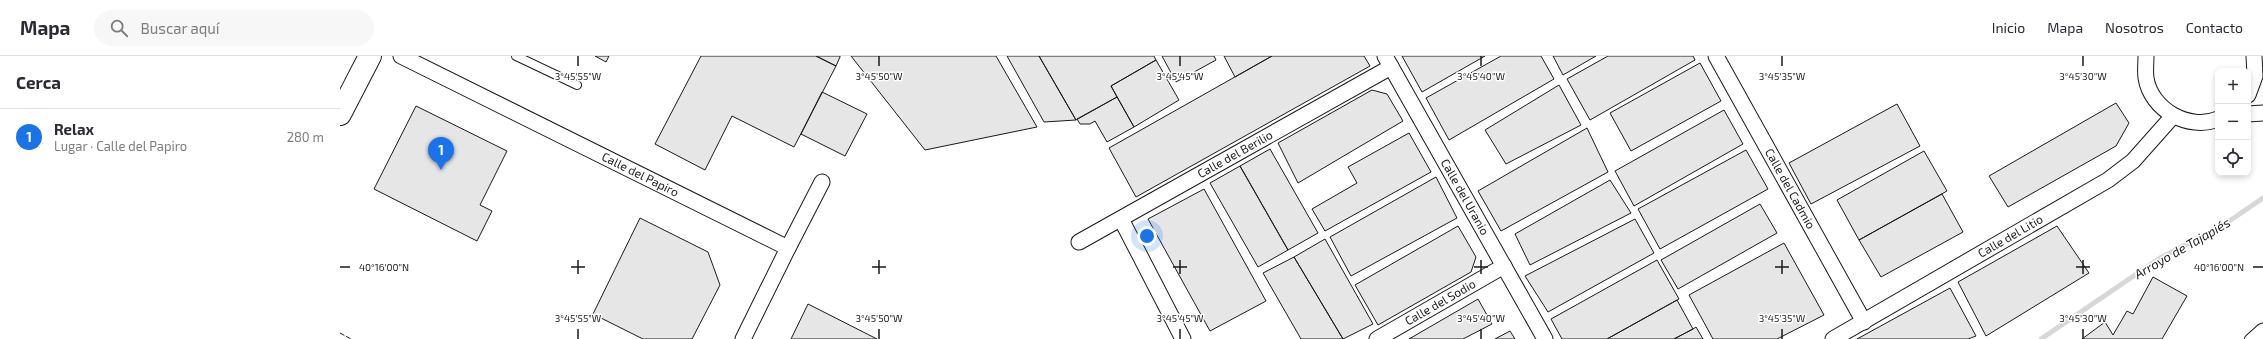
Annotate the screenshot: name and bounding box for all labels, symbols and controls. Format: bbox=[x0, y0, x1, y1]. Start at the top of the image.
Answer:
search box bbox=[94, 10, 374, 46]
text: Mapa bbox=[20, 16, 70, 39]
icon: search bbox=[108, 17, 130, 39]
text: Buscar aquí bbox=[140, 19, 220, 37]
text: Inicio bbox=[1992, 19, 2025, 36]
text: Mapa bbox=[2047, 19, 2083, 36]
text: Nosotros bbox=[2105, 19, 2164, 36]
text: Contacto bbox=[2186, 19, 2243, 36]
map controls bbox=[2215, 68, 2251, 176]
button: + bbox=[2215, 68, 2251, 104]
text: 3°45'55"W bbox=[555, 70, 602, 82]
text: 3°45'50"W bbox=[855, 70, 903, 82]
text: 3°45'45"W bbox=[1156, 70, 1204, 82]
text: 3°45'40"W bbox=[1457, 70, 1505, 82]
text: 3°45'35"W bbox=[1759, 70, 1806, 82]
text: 3°45'30"W bbox=[2059, 70, 2107, 82]
text: Cerca bbox=[16, 72, 61, 92]
button: − bbox=[2215, 104, 2251, 140]
text: Relax bbox=[54, 120, 94, 138]
street label: Calle del Berilio bbox=[1195, 127, 1275, 180]
text: 1 bbox=[26, 129, 32, 145]
text: 280 m bbox=[287, 129, 324, 145]
pin: 1 bbox=[428, 137, 454, 170]
text: Lugar · Calle del Papiro bbox=[54, 138, 187, 154]
button: locate bbox=[2215, 140, 2251, 176]
street label: Calle del Cadmio bbox=[1763, 146, 1819, 231]
street label: Calle del Papiro bbox=[600, 149, 682, 199]
street label: Calle del Uranio bbox=[1439, 156, 1493, 237]
street label: Calle del Litio bbox=[1975, 211, 2045, 260]
water label: Arroyo de Tajapiés bbox=[2130, 214, 2233, 282]
your location bbox=[1137, 226, 1157, 246]
text: 40°16'00"N bbox=[359, 261, 409, 273]
text: 40°16'00"N bbox=[2194, 261, 2244, 273]
street label: Calle del Sodio bbox=[1402, 276, 1478, 328]
text: 3°45'55"W bbox=[555, 312, 602, 324]
text: 3°45'50"W bbox=[855, 312, 903, 324]
text: 3°45'45"W bbox=[1156, 312, 1204, 324]
text: 3°45'40"W bbox=[1457, 312, 1505, 324]
text: 3°45'35"W bbox=[1759, 312, 1806, 324]
text: 3°45'30"W bbox=[2059, 312, 2107, 324]

